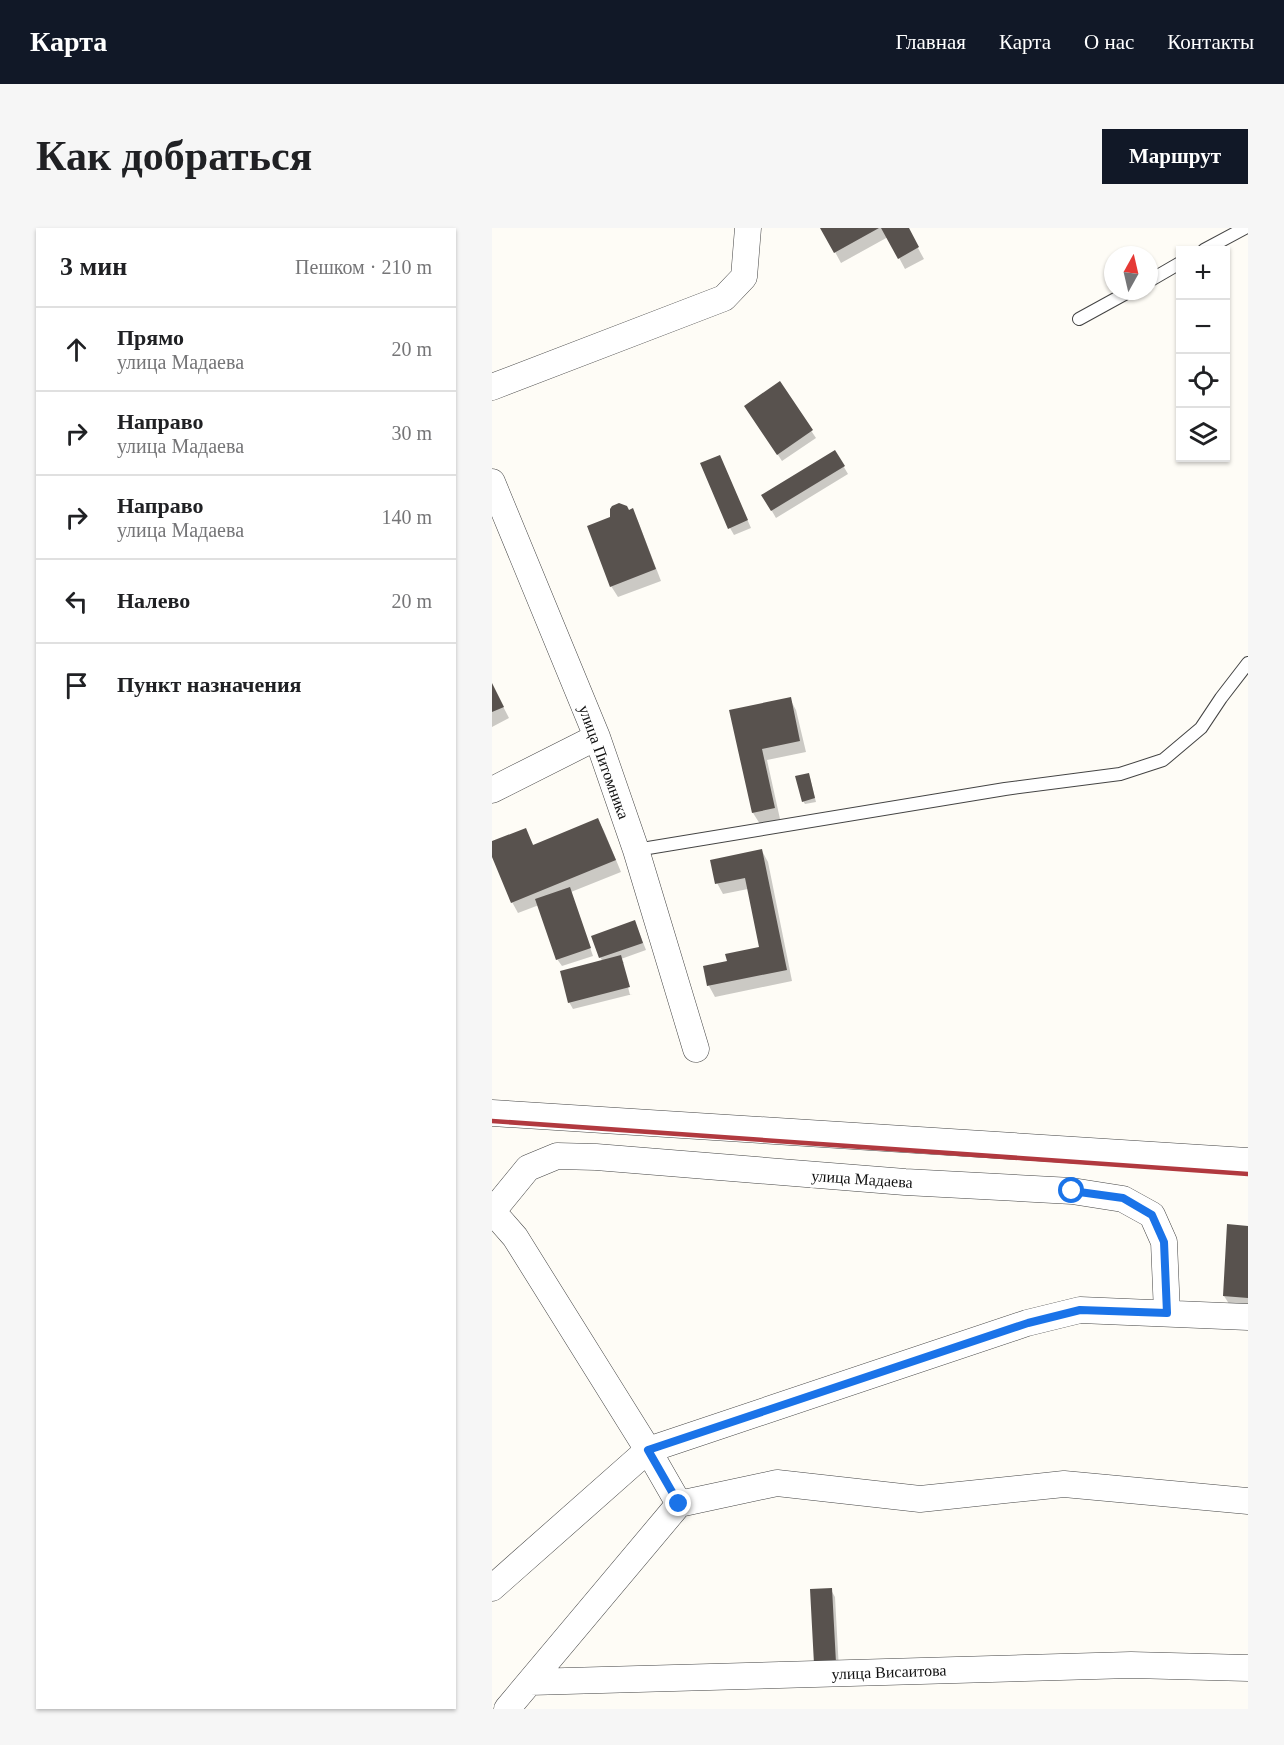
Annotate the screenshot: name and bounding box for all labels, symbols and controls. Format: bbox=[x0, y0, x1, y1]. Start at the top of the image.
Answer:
text: Карта bbox=[30, 26, 107, 57]
text: Главная bbox=[896, 30, 966, 54]
text: Карта bbox=[999, 30, 1051, 54]
text: О нас bbox=[1084, 30, 1134, 54]
text: Контакты bbox=[1167, 30, 1254, 54]
button: Маршрут bbox=[1102, 129, 1248, 184]
text: Как добраться bbox=[36, 133, 312, 179]
north arrow bbox=[1104, 246, 1158, 300]
map controls bbox=[1176, 246, 1230, 462]
button: + bbox=[1176, 246, 1230, 300]
text: 3 мин bbox=[60, 252, 127, 281]
text: Пешком · 210 m bbox=[295, 256, 432, 278]
button: − bbox=[1176, 300, 1230, 354]
text: Прямо bbox=[117, 325, 184, 350]
icon: ahead bbox=[60, 333, 93, 366]
text: 20 m bbox=[391, 338, 432, 360]
text: улица Мадаева bbox=[117, 351, 244, 373]
button: locate bbox=[1176, 354, 1230, 408]
button: layers bbox=[1176, 408, 1230, 462]
text: Направо bbox=[117, 409, 203, 434]
icon: right bbox=[60, 417, 93, 450]
text: 30 m bbox=[391, 422, 432, 444]
text: улица Мадаева bbox=[117, 435, 244, 457]
text: Направо bbox=[117, 493, 203, 518]
icon: right bbox=[60, 501, 93, 534]
text: 140 m bbox=[381, 506, 432, 528]
text: улица Мадаева bbox=[117, 519, 244, 541]
icon: left bbox=[60, 585, 93, 618]
text: Налево bbox=[117, 588, 190, 613]
text: 20 m bbox=[391, 590, 432, 612]
icon: arrive bbox=[60, 669, 93, 702]
text: Пункт назначения bbox=[117, 672, 302, 697]
street label: улица Питомника bbox=[575, 703, 633, 822]
street label: улица Мадаева bbox=[811, 1167, 913, 1192]
route start bbox=[1058, 1177, 1084, 1203]
route end bbox=[665, 1490, 691, 1516]
street label: улица Висаитова bbox=[831, 1661, 947, 1683]

